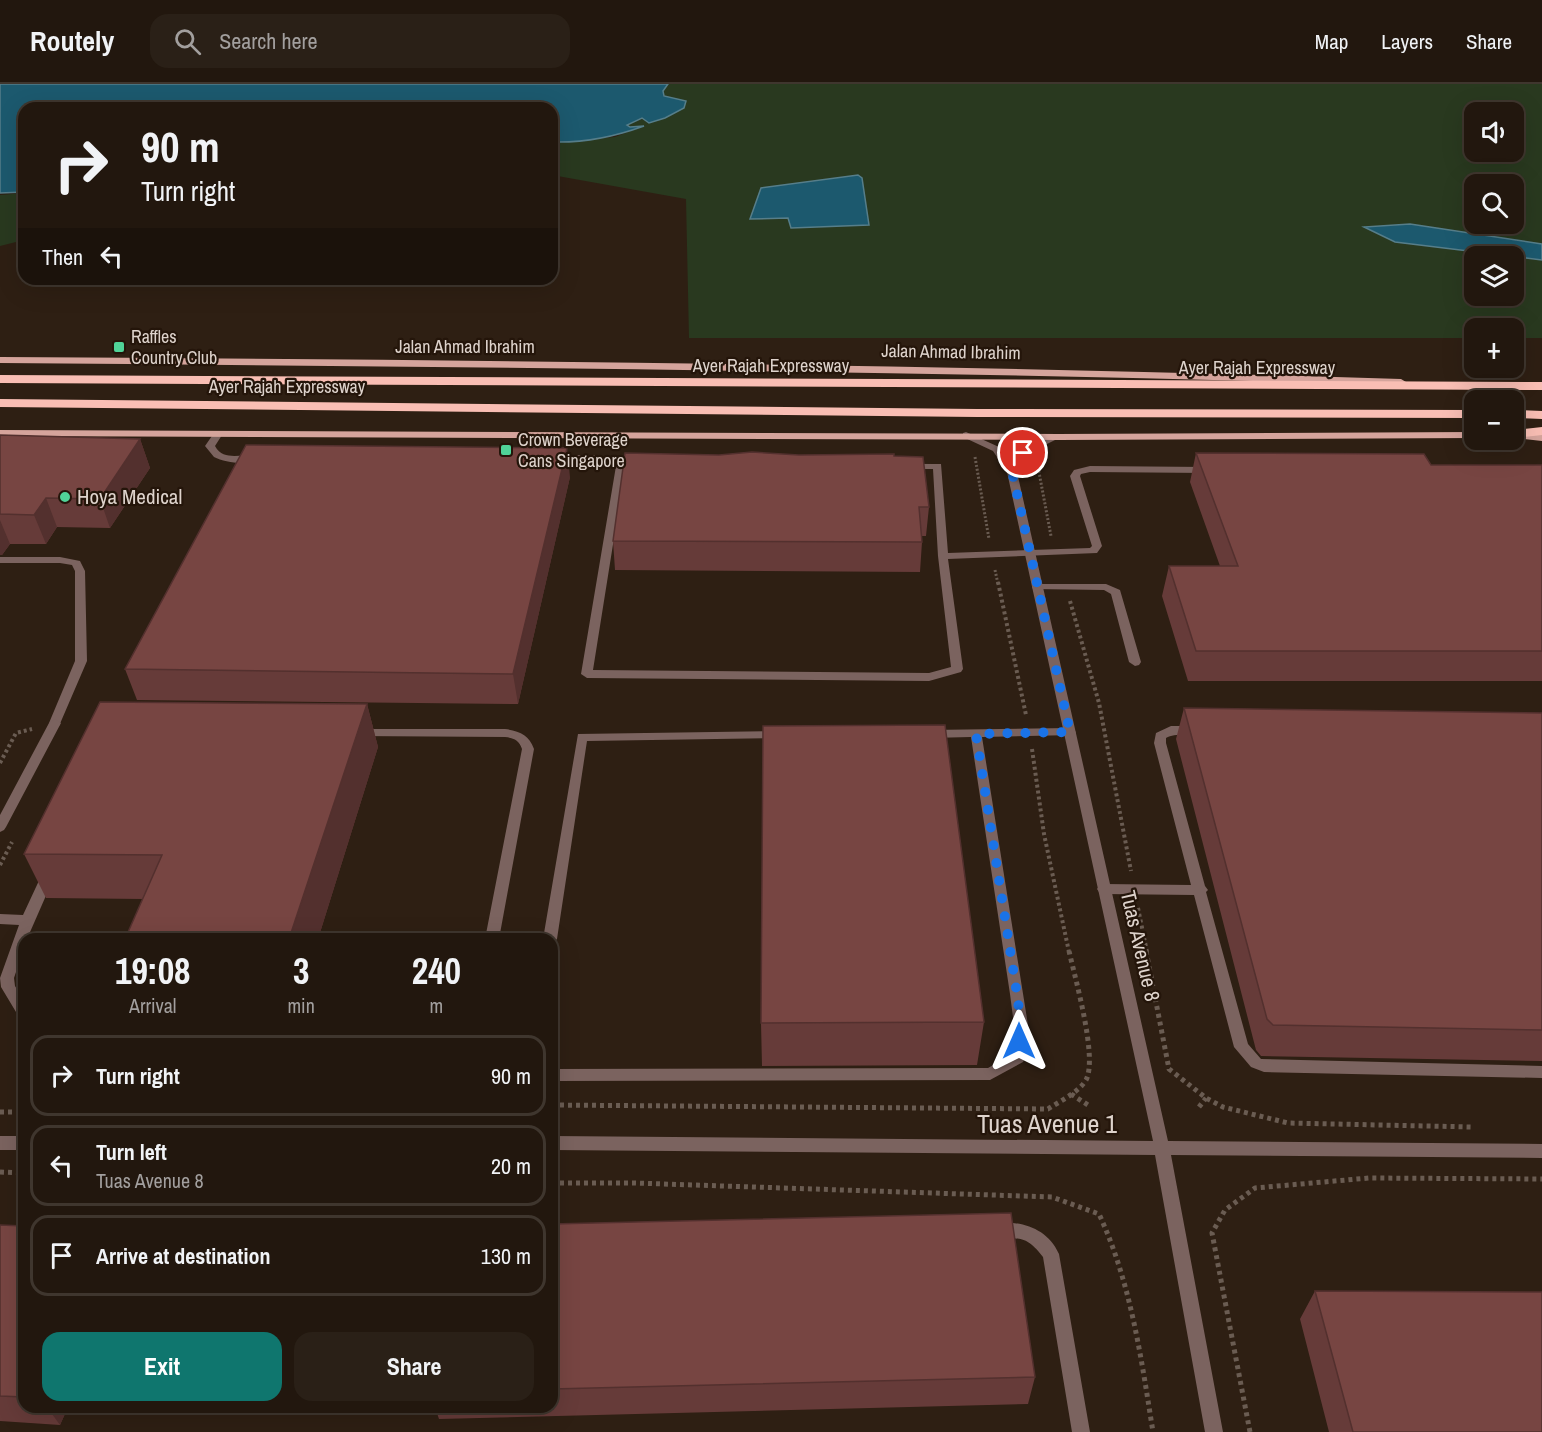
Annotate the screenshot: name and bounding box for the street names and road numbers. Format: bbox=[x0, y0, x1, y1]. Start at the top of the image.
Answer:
street label: Jalan Ahmad Ibrahim bbox=[395, 334, 535, 359]
street label: Jalan Ahmad Ibrahim bbox=[881, 338, 1021, 365]
street label: Ayer Rajah Expressway bbox=[692, 353, 850, 378]
street label: Ayer Rajah Expressway bbox=[1178, 355, 1336, 380]
street label: Ayer Rajah Expressway bbox=[208, 374, 366, 399]
street label: Tuas Avenue 8 bbox=[1114, 888, 1167, 1004]
street label: Tuas Avenue 1 bbox=[977, 1106, 1117, 1141]

